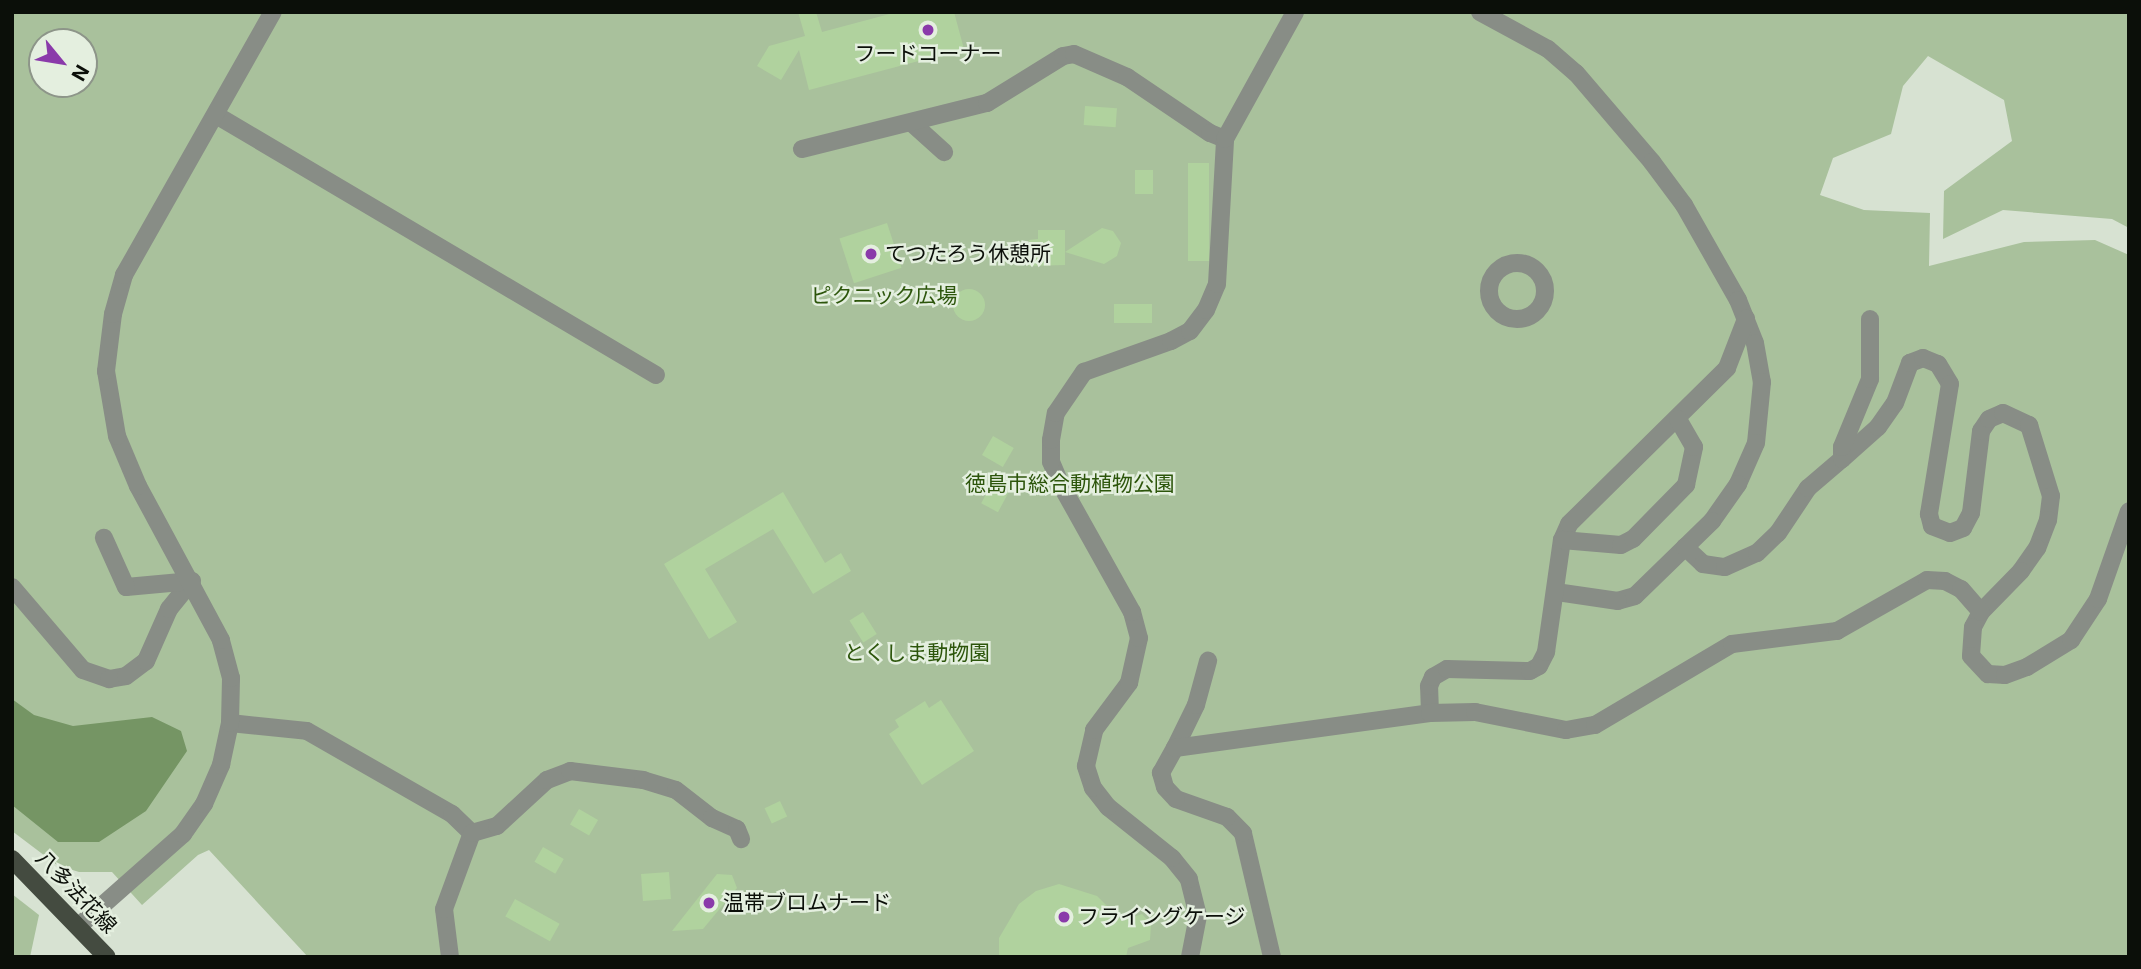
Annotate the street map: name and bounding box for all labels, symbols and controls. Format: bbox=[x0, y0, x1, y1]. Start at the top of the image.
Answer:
marker: フードコーナー bbox=[920, 22, 936, 38]
north arrow bbox=[28, 28, 98, 98]
place label: フードコーナー bbox=[855, 41, 1001, 67]
text: N bbox=[66, 61, 93, 85]
place label: てつたろう休憩所 bbox=[885, 241, 1053, 267]
marker: てつたろう休憩所 bbox=[863, 246, 879, 262]
park label: ピクニック広場 bbox=[811, 283, 957, 309]
park label: 徳島市総合動植物公園 bbox=[965, 471, 1175, 497]
park label: とくしま動物園 bbox=[844, 640, 990, 666]
street label: 八多法花線 bbox=[30, 845, 122, 939]
place label: 温帯ブロムナード bbox=[723, 890, 891, 916]
marker: 温帯ブロムナード bbox=[701, 895, 717, 911]
place label: フライングケージ bbox=[1078, 904, 1246, 930]
marker: フライングケージ bbox=[1056, 909, 1072, 925]

